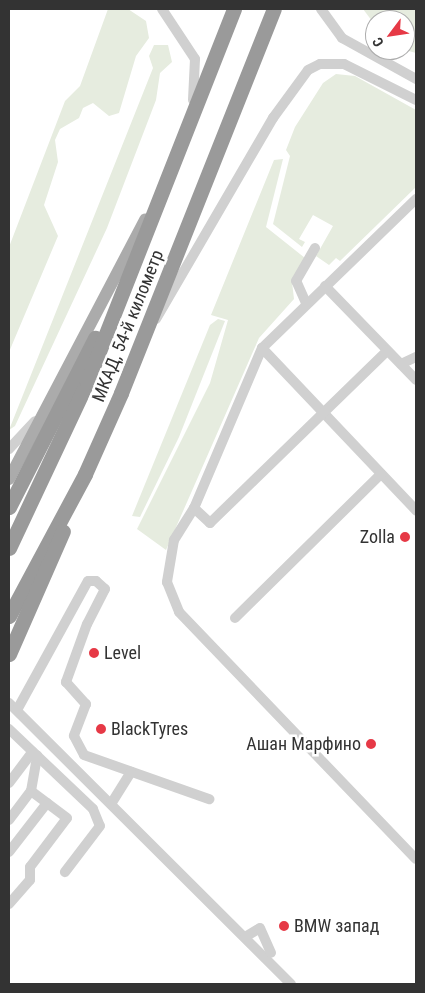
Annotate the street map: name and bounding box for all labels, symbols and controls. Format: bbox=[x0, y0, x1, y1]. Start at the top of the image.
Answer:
north arrow bbox=[365, 10, 415, 60]
text: С bbox=[369, 35, 387, 50]
street label: МКАД, 54-й километр bbox=[88, 247, 168, 405]
place label: Zolla bbox=[360, 526, 395, 548]
marker: Zolla bbox=[399, 531, 411, 543]
place label: Level bbox=[104, 642, 141, 664]
marker: Level bbox=[88, 647, 100, 659]
place label: BlackTyres bbox=[111, 718, 188, 740]
marker: BlackTyres bbox=[95, 723, 107, 735]
place label: Ашан Марфино bbox=[246, 733, 361, 755]
marker: Ашан Марфино bbox=[365, 738, 377, 750]
place label: BMW запад bbox=[294, 915, 379, 937]
marker: BMW запад bbox=[278, 920, 290, 932]

